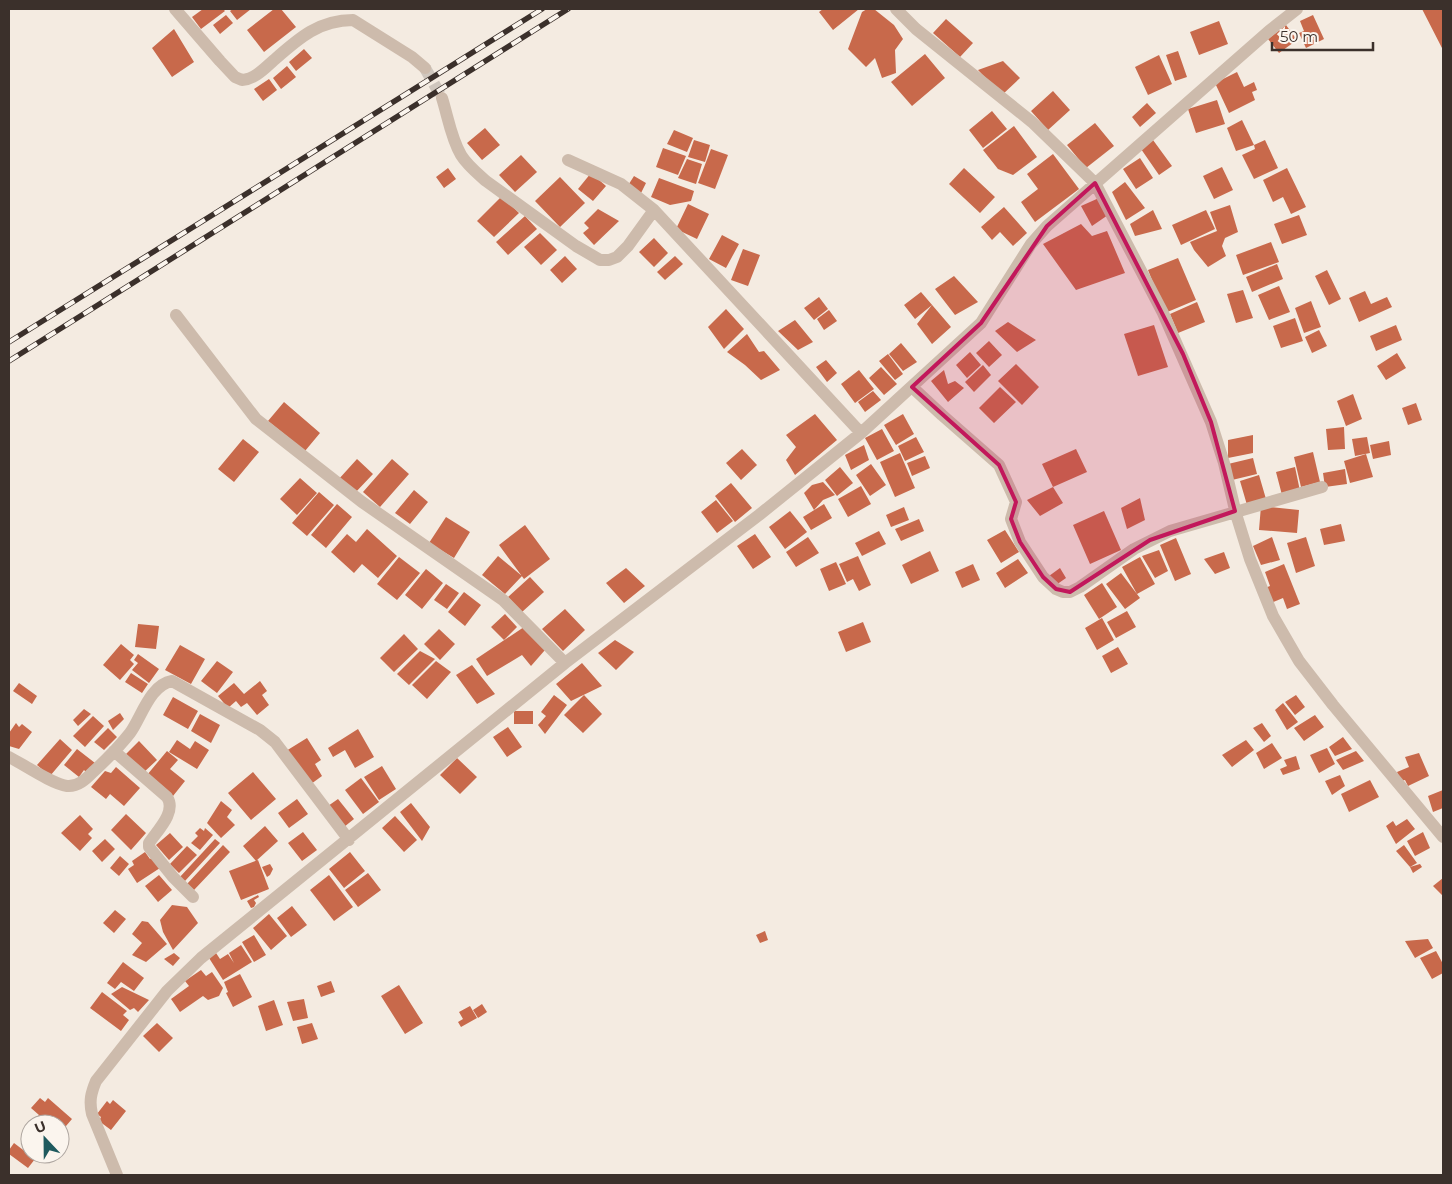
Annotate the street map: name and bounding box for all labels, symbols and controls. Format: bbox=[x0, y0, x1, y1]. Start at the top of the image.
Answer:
scale bar bbox=[1272, 20, 1373, 52]
text: 50 m bbox=[1280, 27, 1318, 46]
north arrow bbox=[20, 1114, 70, 1164]
text: U bbox=[32, 1117, 49, 1137]

